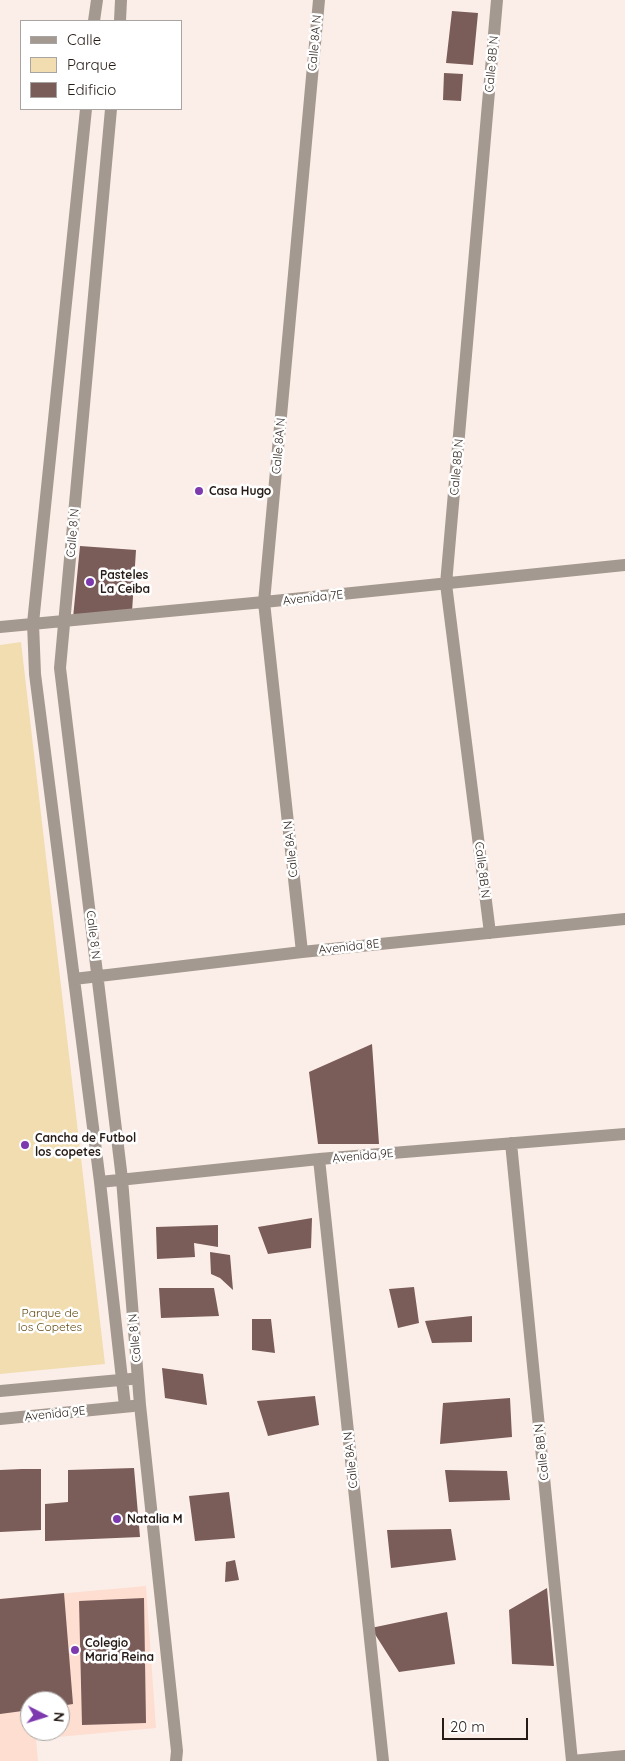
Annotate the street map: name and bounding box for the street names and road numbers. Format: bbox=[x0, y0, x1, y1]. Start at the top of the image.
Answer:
street label: Calle 8A N bbox=[305, 14, 325, 72]
street label: Calle 8B N bbox=[482, 35, 502, 93]
street label: Calle 8A N bbox=[269, 417, 289, 475]
street label: Calle 8B N bbox=[447, 438, 467, 496]
street label: Calle 8 N bbox=[64, 508, 82, 558]
street label: Avenida 7E bbox=[282, 588, 344, 608]
street label: Calle 8A N bbox=[281, 820, 301, 878]
street label: Calle 8B N bbox=[471, 841, 493, 899]
street label: Calle 8 N bbox=[83, 910, 103, 960]
street label: Avenida 8E bbox=[318, 937, 380, 957]
street label: Avenida 9E bbox=[332, 1146, 394, 1166]
street label: Calle 8 N bbox=[126, 1313, 144, 1363]
street label: Avenida 9E bbox=[24, 1404, 86, 1424]
street label: Calle 8B N bbox=[532, 1423, 552, 1481]
street label: Calle 8A N bbox=[341, 1431, 361, 1489]

